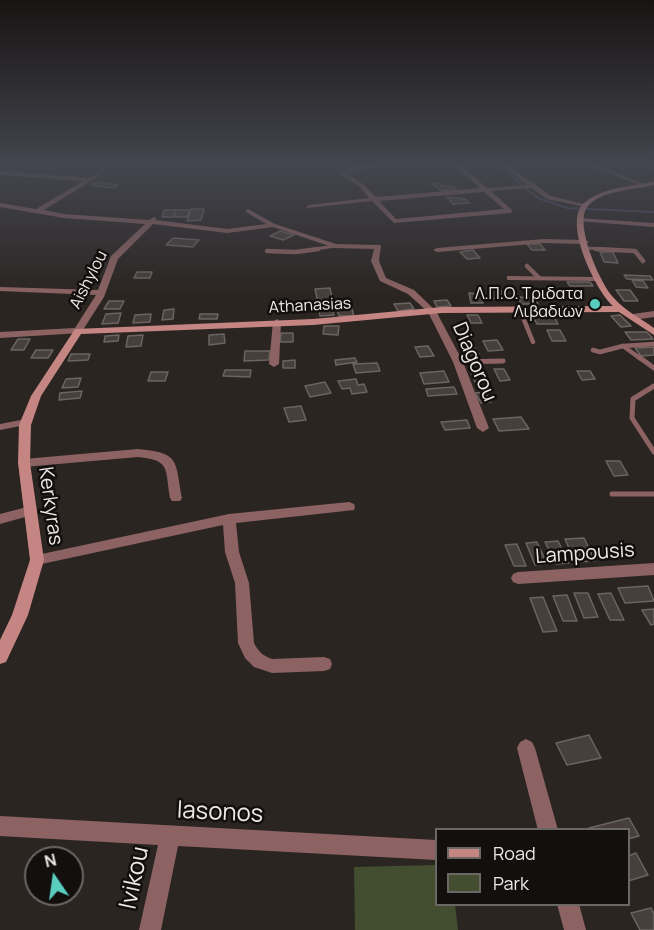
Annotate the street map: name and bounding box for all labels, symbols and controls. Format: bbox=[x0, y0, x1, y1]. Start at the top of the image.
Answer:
street label: Aishylou bbox=[66, 248, 112, 312]
place label: Λ.Π.Ο. Τριδατα Λιβαδιων bbox=[475, 285, 583, 323]
street label: Athanasias bbox=[268, 294, 352, 318]
marker: Λ.Π.Ο. Τριδατα Λιβαδιων bbox=[588, 297, 602, 311]
street label: Diagorou bbox=[447, 319, 501, 405]
street label: Kerkyras bbox=[33, 465, 67, 547]
street label: Lampousis bbox=[535, 539, 635, 569]
street label: Iasonos bbox=[176, 796, 264, 830]
legend bbox=[435, 828, 630, 906]
text: Road bbox=[493, 841, 536, 865]
street label: Ivikou bbox=[114, 844, 156, 912]
north arrow bbox=[24, 846, 84, 906]
text: N bbox=[42, 848, 58, 872]
text: Park bbox=[493, 871, 529, 895]

